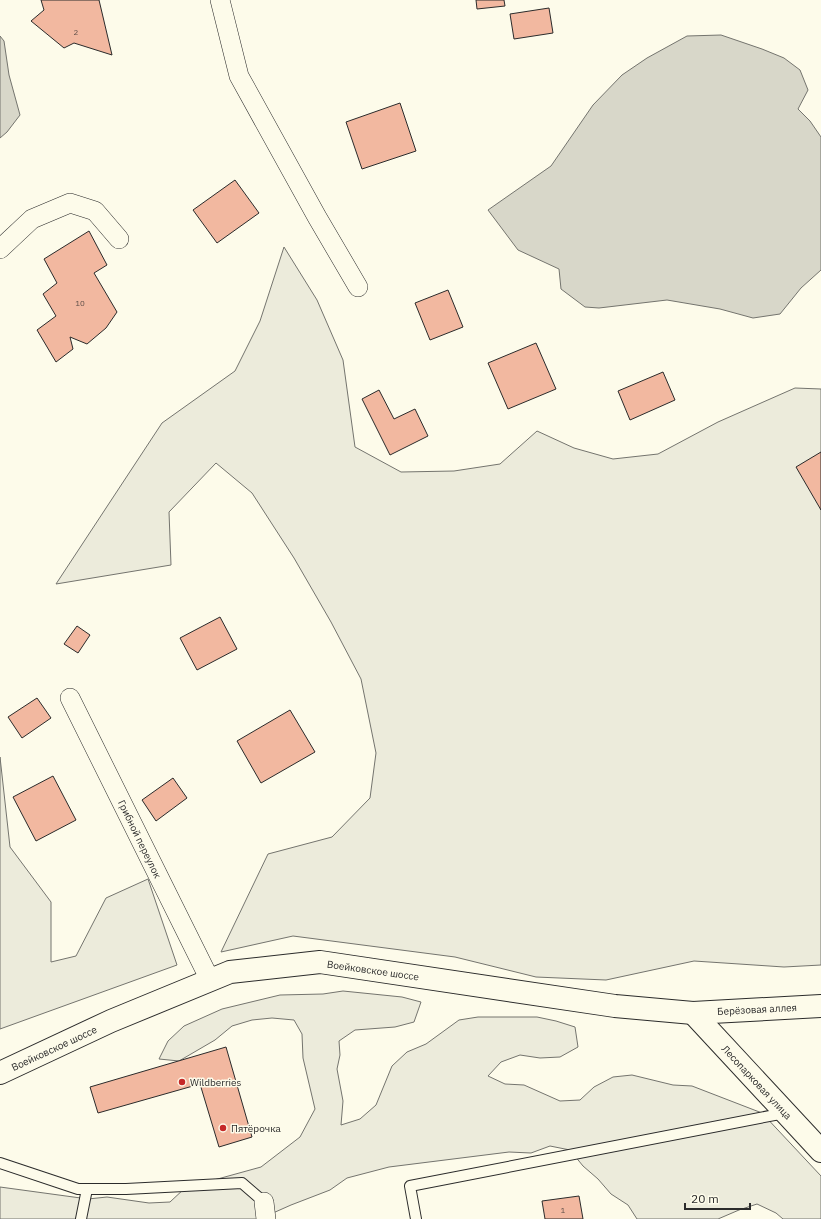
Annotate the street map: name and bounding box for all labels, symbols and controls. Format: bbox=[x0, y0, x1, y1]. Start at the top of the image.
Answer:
house number: 2 bbox=[74, 27, 79, 37]
house number: 10 bbox=[75, 298, 85, 308]
street label: Грибной переулок bbox=[115, 798, 164, 881]
street label: Воейковское шоссе bbox=[326, 958, 420, 983]
street label: Берёзовая аллея bbox=[717, 1001, 797, 1018]
street label: Воейковское шоссе bbox=[9, 1023, 99, 1074]
street label: Лесопарковая улица bbox=[719, 1042, 795, 1123]
place label: Wildberries bbox=[190, 1076, 242, 1089]
marker: Wildberries bbox=[177, 1077, 187, 1087]
place label: Пятёрочка bbox=[231, 1122, 282, 1135]
marker: Пятёрочка bbox=[218, 1123, 228, 1133]
scale bar bbox=[685, 1185, 750, 1211]
text: 20 m bbox=[691, 1191, 719, 1206]
house number: 1 bbox=[561, 1205, 566, 1215]

